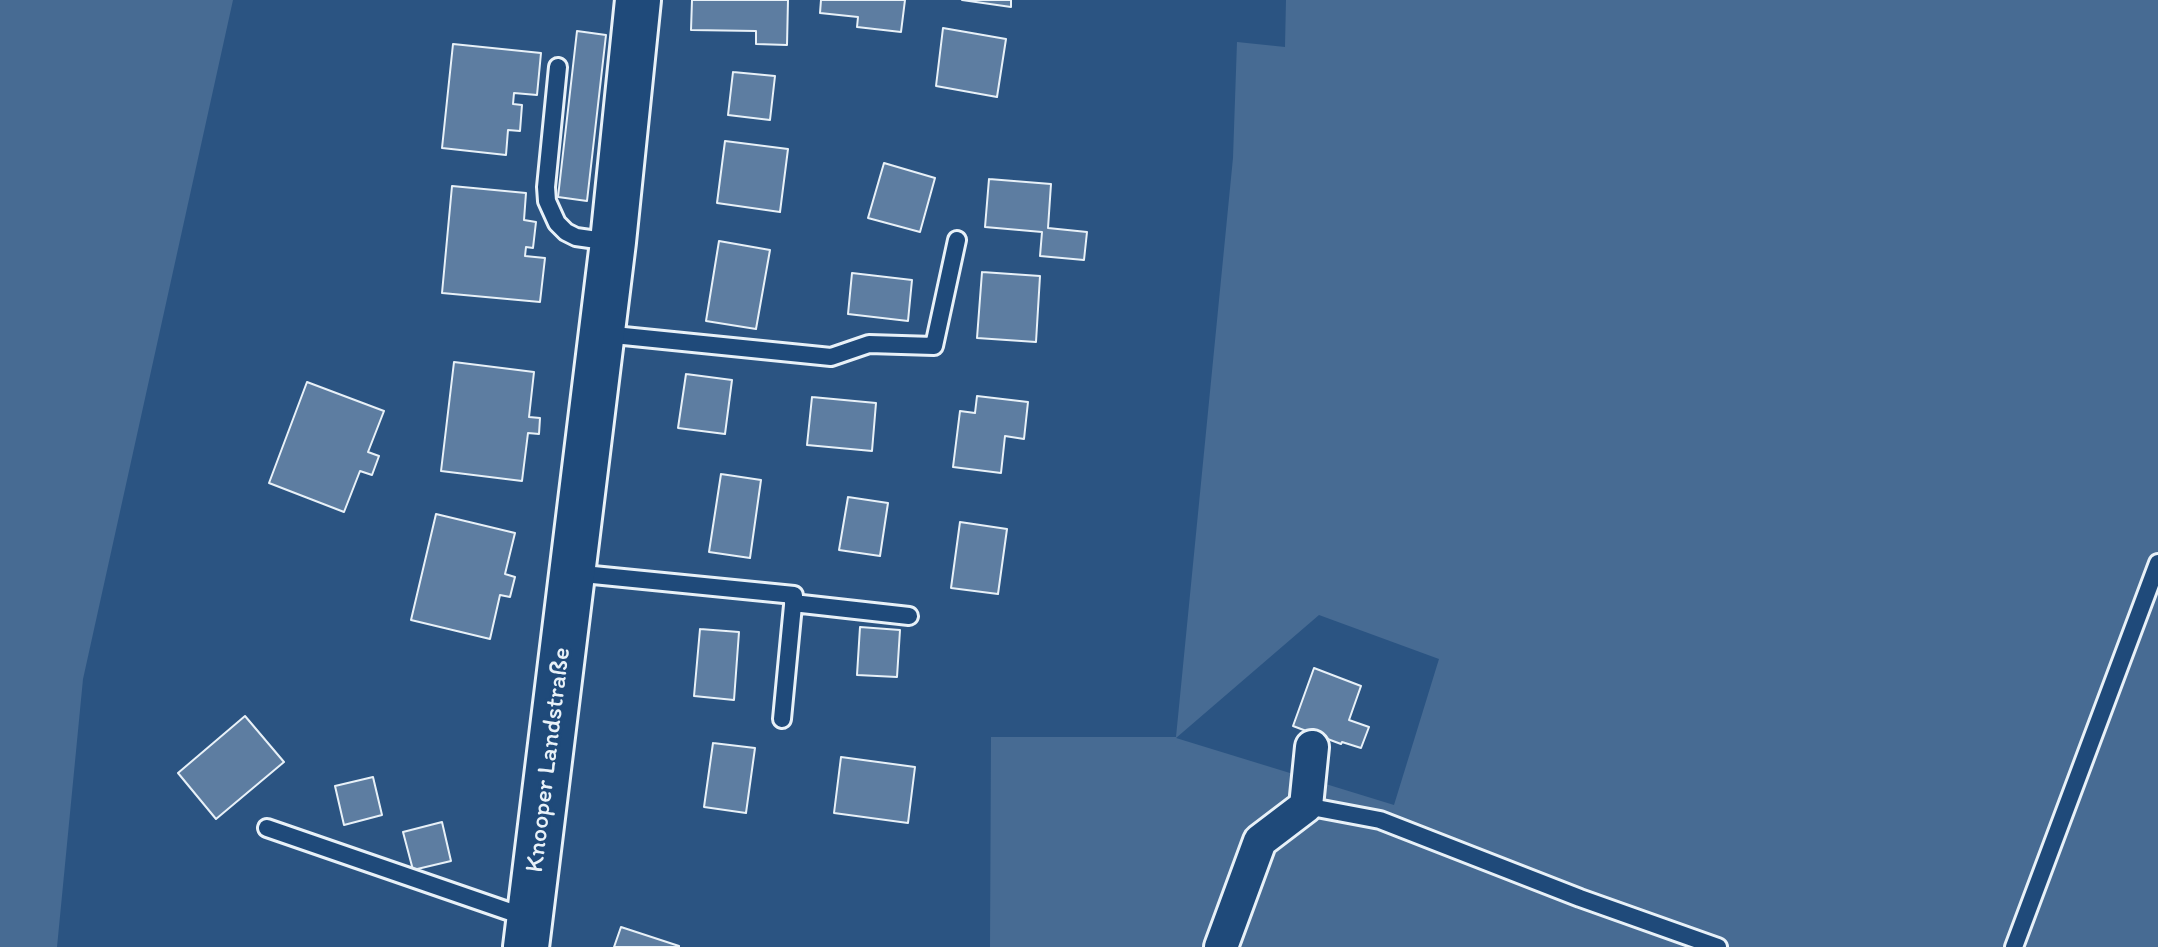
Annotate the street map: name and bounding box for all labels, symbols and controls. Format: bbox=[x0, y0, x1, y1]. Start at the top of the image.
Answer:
street label: Knooper Landstraße bbox=[520, 646, 578, 874]

